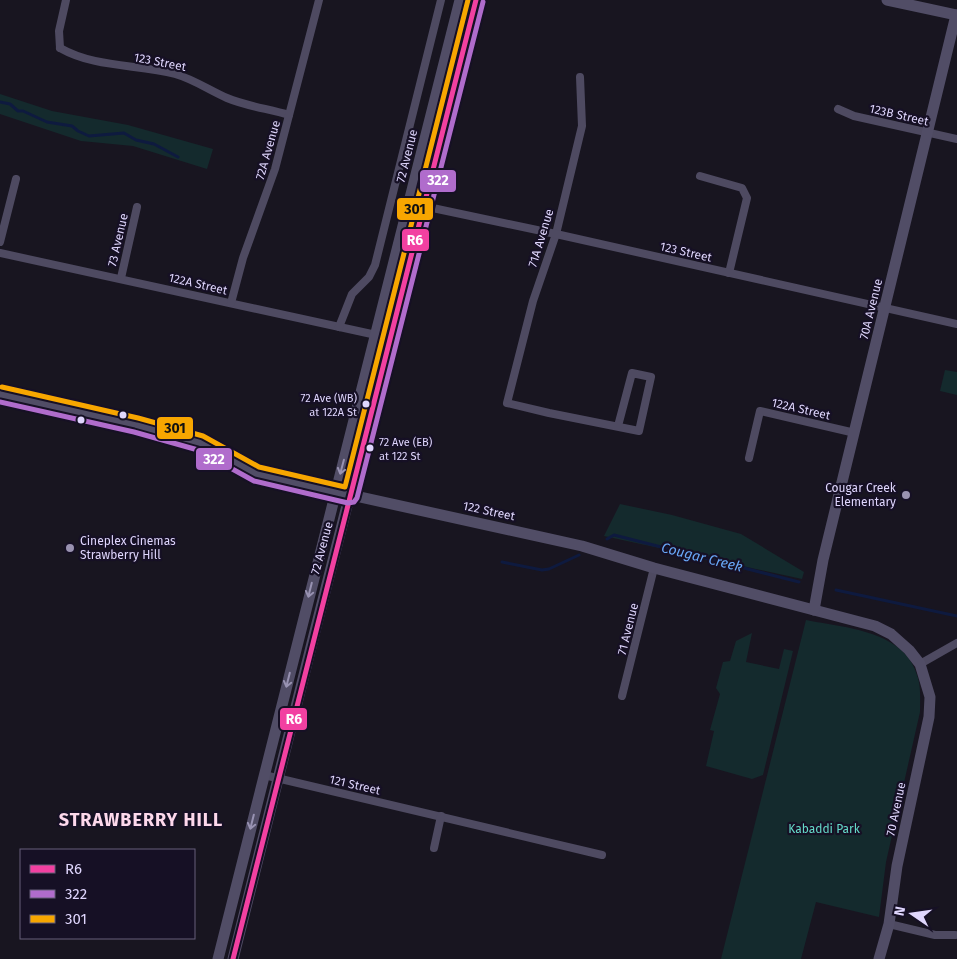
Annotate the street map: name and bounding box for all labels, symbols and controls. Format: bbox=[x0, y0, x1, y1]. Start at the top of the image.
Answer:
street label: 123 Street bbox=[133, 50, 188, 74]
street label: 123B Street bbox=[868, 101, 930, 129]
street label: 72A Avenue bbox=[253, 119, 283, 181]
street label: 72 Avenue bbox=[394, 128, 420, 184]
line badge: 322 bbox=[419, 169, 457, 193]
text: 322 bbox=[426, 172, 449, 189]
line badge: 301 bbox=[396, 197, 434, 221]
text: 301 bbox=[403, 201, 426, 218]
street label: 71A Avenue bbox=[526, 207, 556, 269]
street label: 73 Avenue bbox=[105, 212, 131, 268]
line badge: R6 bbox=[401, 228, 430, 252]
text: R6 bbox=[407, 232, 423, 249]
street label: 123 Street bbox=[659, 239, 714, 265]
street label: 122A Street bbox=[167, 270, 229, 298]
street label: 70A Avenue bbox=[857, 277, 885, 341]
place label: 72 Ave (WB) at 122A St bbox=[300, 392, 357, 419]
street label: 122A Street bbox=[770, 395, 832, 423]
marker: 72 Ave (WB) at 122A St bbox=[361, 399, 371, 409]
unlabelled marker bbox=[118, 410, 128, 420]
unlabelled marker bbox=[76, 415, 86, 425]
line badge: 301 bbox=[156, 416, 194, 440]
text: 301 bbox=[163, 420, 186, 437]
place label: 72 Ave (EB) at 122 St bbox=[379, 436, 433, 463]
marker: 72 Ave (EB) at 122 St bbox=[365, 443, 375, 453]
line badge: 322 bbox=[195, 447, 233, 471]
text: 322 bbox=[202, 451, 225, 468]
one-way arrow bbox=[336, 459, 346, 475]
place label: Cougar Creek Elementary bbox=[825, 481, 897, 509]
marker: Cougar Creek Elementary bbox=[900, 489, 912, 501]
street label: 122 Street bbox=[462, 499, 517, 523]
street label: 72 Avenue bbox=[308, 520, 336, 576]
place label: Cineplex Cinemas Strawberry Hill bbox=[80, 534, 176, 562]
water label: Cougar Creek bbox=[659, 539, 745, 576]
marker: Cineplex Cinemas Strawberry Hill bbox=[64, 542, 76, 554]
one-way arrow bbox=[305, 582, 314, 598]
street label: 71 Avenue bbox=[615, 601, 641, 657]
one-way arrow bbox=[283, 671, 292, 687]
line badge: R6 bbox=[279, 707, 308, 731]
text: R6 bbox=[286, 711, 302, 728]
street label: 121 Street bbox=[328, 772, 382, 798]
street label: 70 Avenue bbox=[883, 781, 909, 837]
district label: STRAWBERRY HILL bbox=[59, 809, 223, 831]
one-way arrow bbox=[247, 813, 256, 829]
park label: Kabaddi Park bbox=[788, 822, 861, 836]
legend bbox=[20, 849, 195, 939]
text: R6 bbox=[65, 860, 82, 878]
text: 322 bbox=[65, 885, 87, 903]
north arrow bbox=[887, 889, 937, 939]
text: N bbox=[890, 905, 909, 918]
text: 301 bbox=[65, 910, 87, 928]

